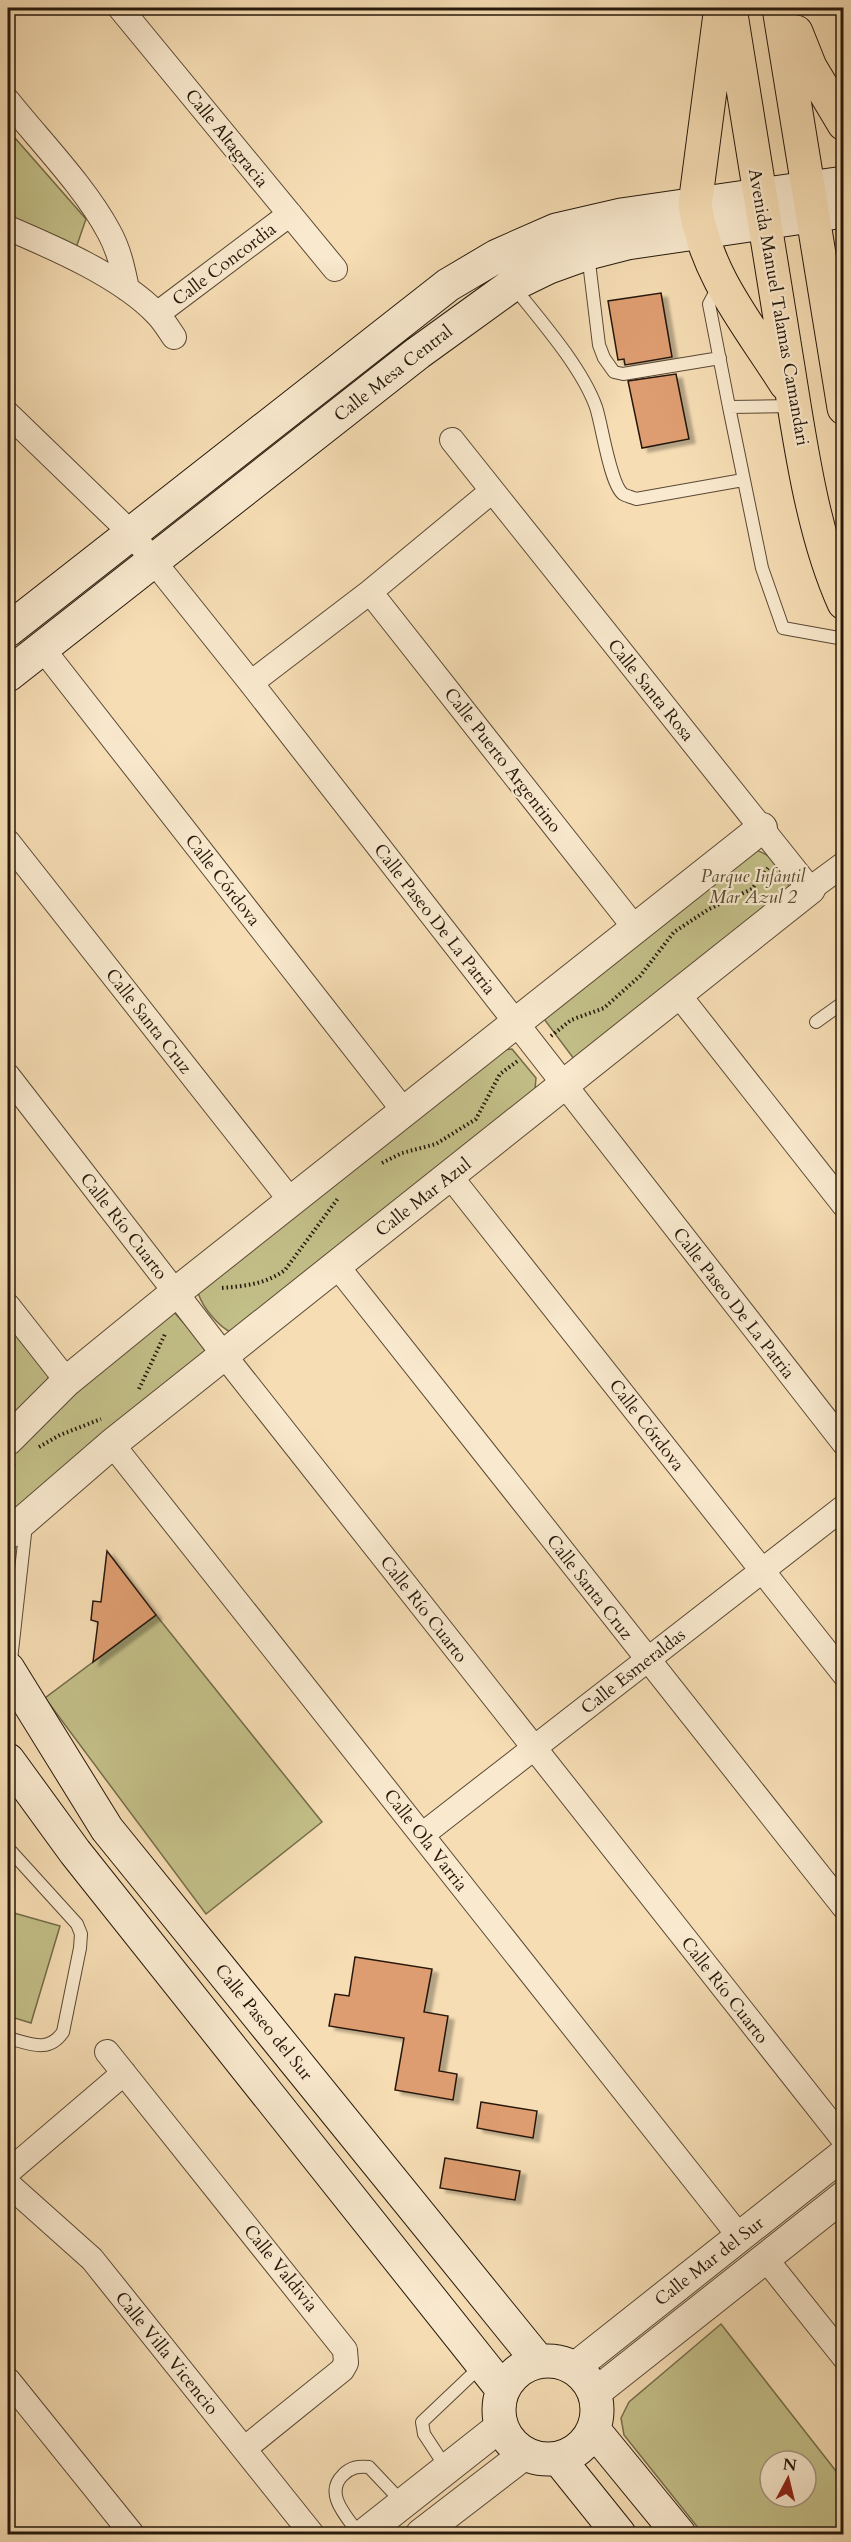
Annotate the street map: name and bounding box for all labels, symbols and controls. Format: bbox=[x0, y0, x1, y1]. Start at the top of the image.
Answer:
street label: Calle Altagracia bbox=[179, 84, 274, 193]
street label: Avenida Manuel Talamas Camandari bbox=[742, 167, 815, 448]
street label: Calle Concordia bbox=[167, 217, 282, 312]
street label: Calle Mesa Central bbox=[329, 319, 458, 428]
street label: Calle Santa Rosa bbox=[602, 634, 700, 747]
street label: Calle Puerto Argentino bbox=[438, 683, 567, 838]
street label: Calle Córdova bbox=[179, 829, 266, 931]
street label: Calle Paseo De La Patria bbox=[368, 839, 502, 1000]
park label: Parque Infantil Mar Azul 2 bbox=[701, 864, 806, 910]
street label: Calle Santa Cruz bbox=[100, 963, 198, 1079]
street label: Calle Mar Azul bbox=[370, 1152, 477, 1243]
street label: Calle Río Cuarto bbox=[74, 1168, 173, 1285]
street label: Calle Paseo De La Patria bbox=[667, 1223, 801, 1384]
street label: Calle Córdova bbox=[603, 1374, 690, 1476]
street label: Calle Santa Cruz bbox=[541, 1529, 639, 1645]
street label: Calle Río Cuarto bbox=[374, 1551, 473, 1668]
street label: Calle Esmeraldas bbox=[576, 1623, 691, 1720]
street label: Calle Ola Varria bbox=[378, 1784, 474, 1897]
street label: Calle Río Cuarto bbox=[675, 1932, 774, 2049]
street label: Calle Paseo del Sur bbox=[209, 1959, 319, 2086]
street label: Calle Mar del Sur bbox=[649, 2210, 770, 2312]
street label: Calle Valdivia bbox=[238, 2219, 324, 2317]
street label: Calle Villa Vicencio bbox=[109, 2287, 224, 2420]
north arrow bbox=[758, 2449, 818, 2509]
text: N bbox=[781, 2453, 798, 2477]

